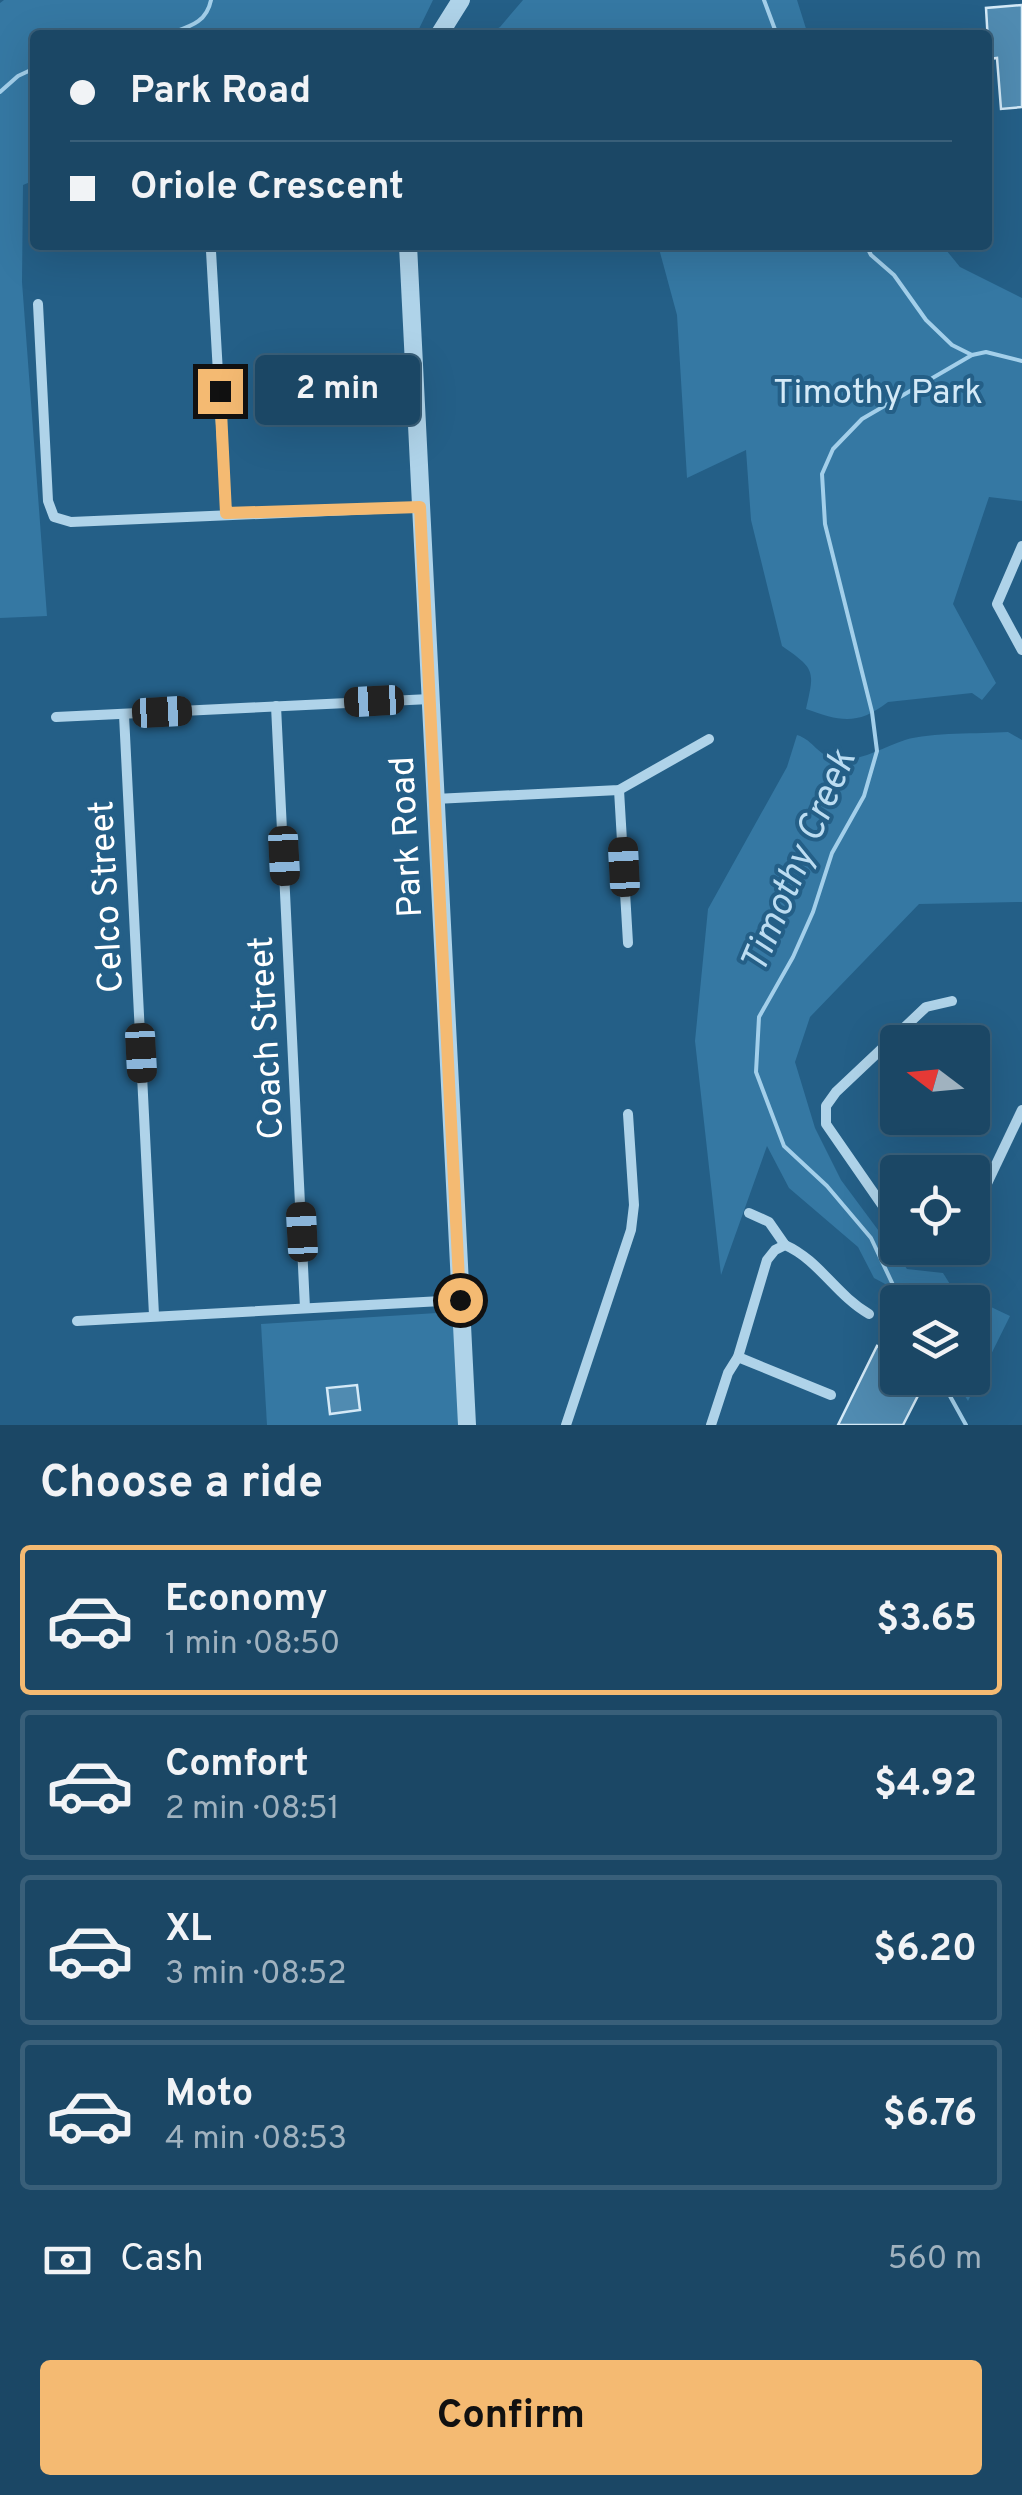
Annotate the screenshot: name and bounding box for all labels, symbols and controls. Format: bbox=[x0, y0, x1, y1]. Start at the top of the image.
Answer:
text: Park Road bbox=[130, 68, 311, 117]
text: Oriole Crescent bbox=[130, 164, 404, 213]
callout: 2 min bbox=[255, 356, 420, 426]
route end bbox=[198, 369, 243, 414]
text: 2 min bbox=[296, 370, 379, 410]
park label: Timothy Park bbox=[773, 372, 983, 416]
car bbox=[343, 684, 405, 718]
car bbox=[131, 695, 193, 729]
water label: Timothy Creek bbox=[731, 742, 870, 981]
street label: Park Road bbox=[382, 755, 434, 919]
street label: Celco Street bbox=[81, 799, 135, 994]
car bbox=[267, 825, 301, 887]
car bbox=[607, 836, 641, 898]
street label: Coach Street bbox=[241, 935, 295, 1141]
car bbox=[124, 1022, 158, 1084]
north arrow bbox=[880, 1025, 990, 1135]
map controls bbox=[880, 1025, 990, 1395]
button: locate bbox=[880, 1155, 990, 1265]
car bbox=[285, 1201, 319, 1263]
route start bbox=[438, 1278, 483, 1323]
button: layers bbox=[880, 1285, 990, 1395]
text: Choose a ride bbox=[40, 1456, 323, 1513]
icon: car bbox=[45, 1575, 135, 1665]
text: Economy bbox=[165, 1576, 327, 1625]
text: $3.65 bbox=[876, 1596, 977, 1645]
text: 1 min · 08:50 bbox=[165, 1625, 340, 1665]
icon: car bbox=[45, 1740, 135, 1830]
text: Comfort bbox=[165, 1741, 309, 1790]
text: $4.92 bbox=[874, 1761, 977, 1810]
text: 2 min · 08:51 bbox=[165, 1790, 340, 1830]
icon: car bbox=[45, 1905, 135, 1995]
text: XL bbox=[165, 1906, 212, 1955]
text: $6.20 bbox=[873, 1926, 977, 1975]
text: 3 min · 08:52 bbox=[165, 1955, 347, 1995]
icon: car bbox=[45, 2070, 135, 2160]
text: Moto bbox=[165, 2071, 253, 2120]
text: $6.76 bbox=[883, 2091, 977, 2140]
text: 4 min · 08:53 bbox=[165, 2120, 347, 2160]
icon: cash bbox=[40, 2233, 95, 2288]
text: Cash bbox=[120, 2236, 204, 2285]
text: 560 m bbox=[888, 2240, 982, 2280]
button: Confirm bbox=[40, 2360, 982, 2475]

